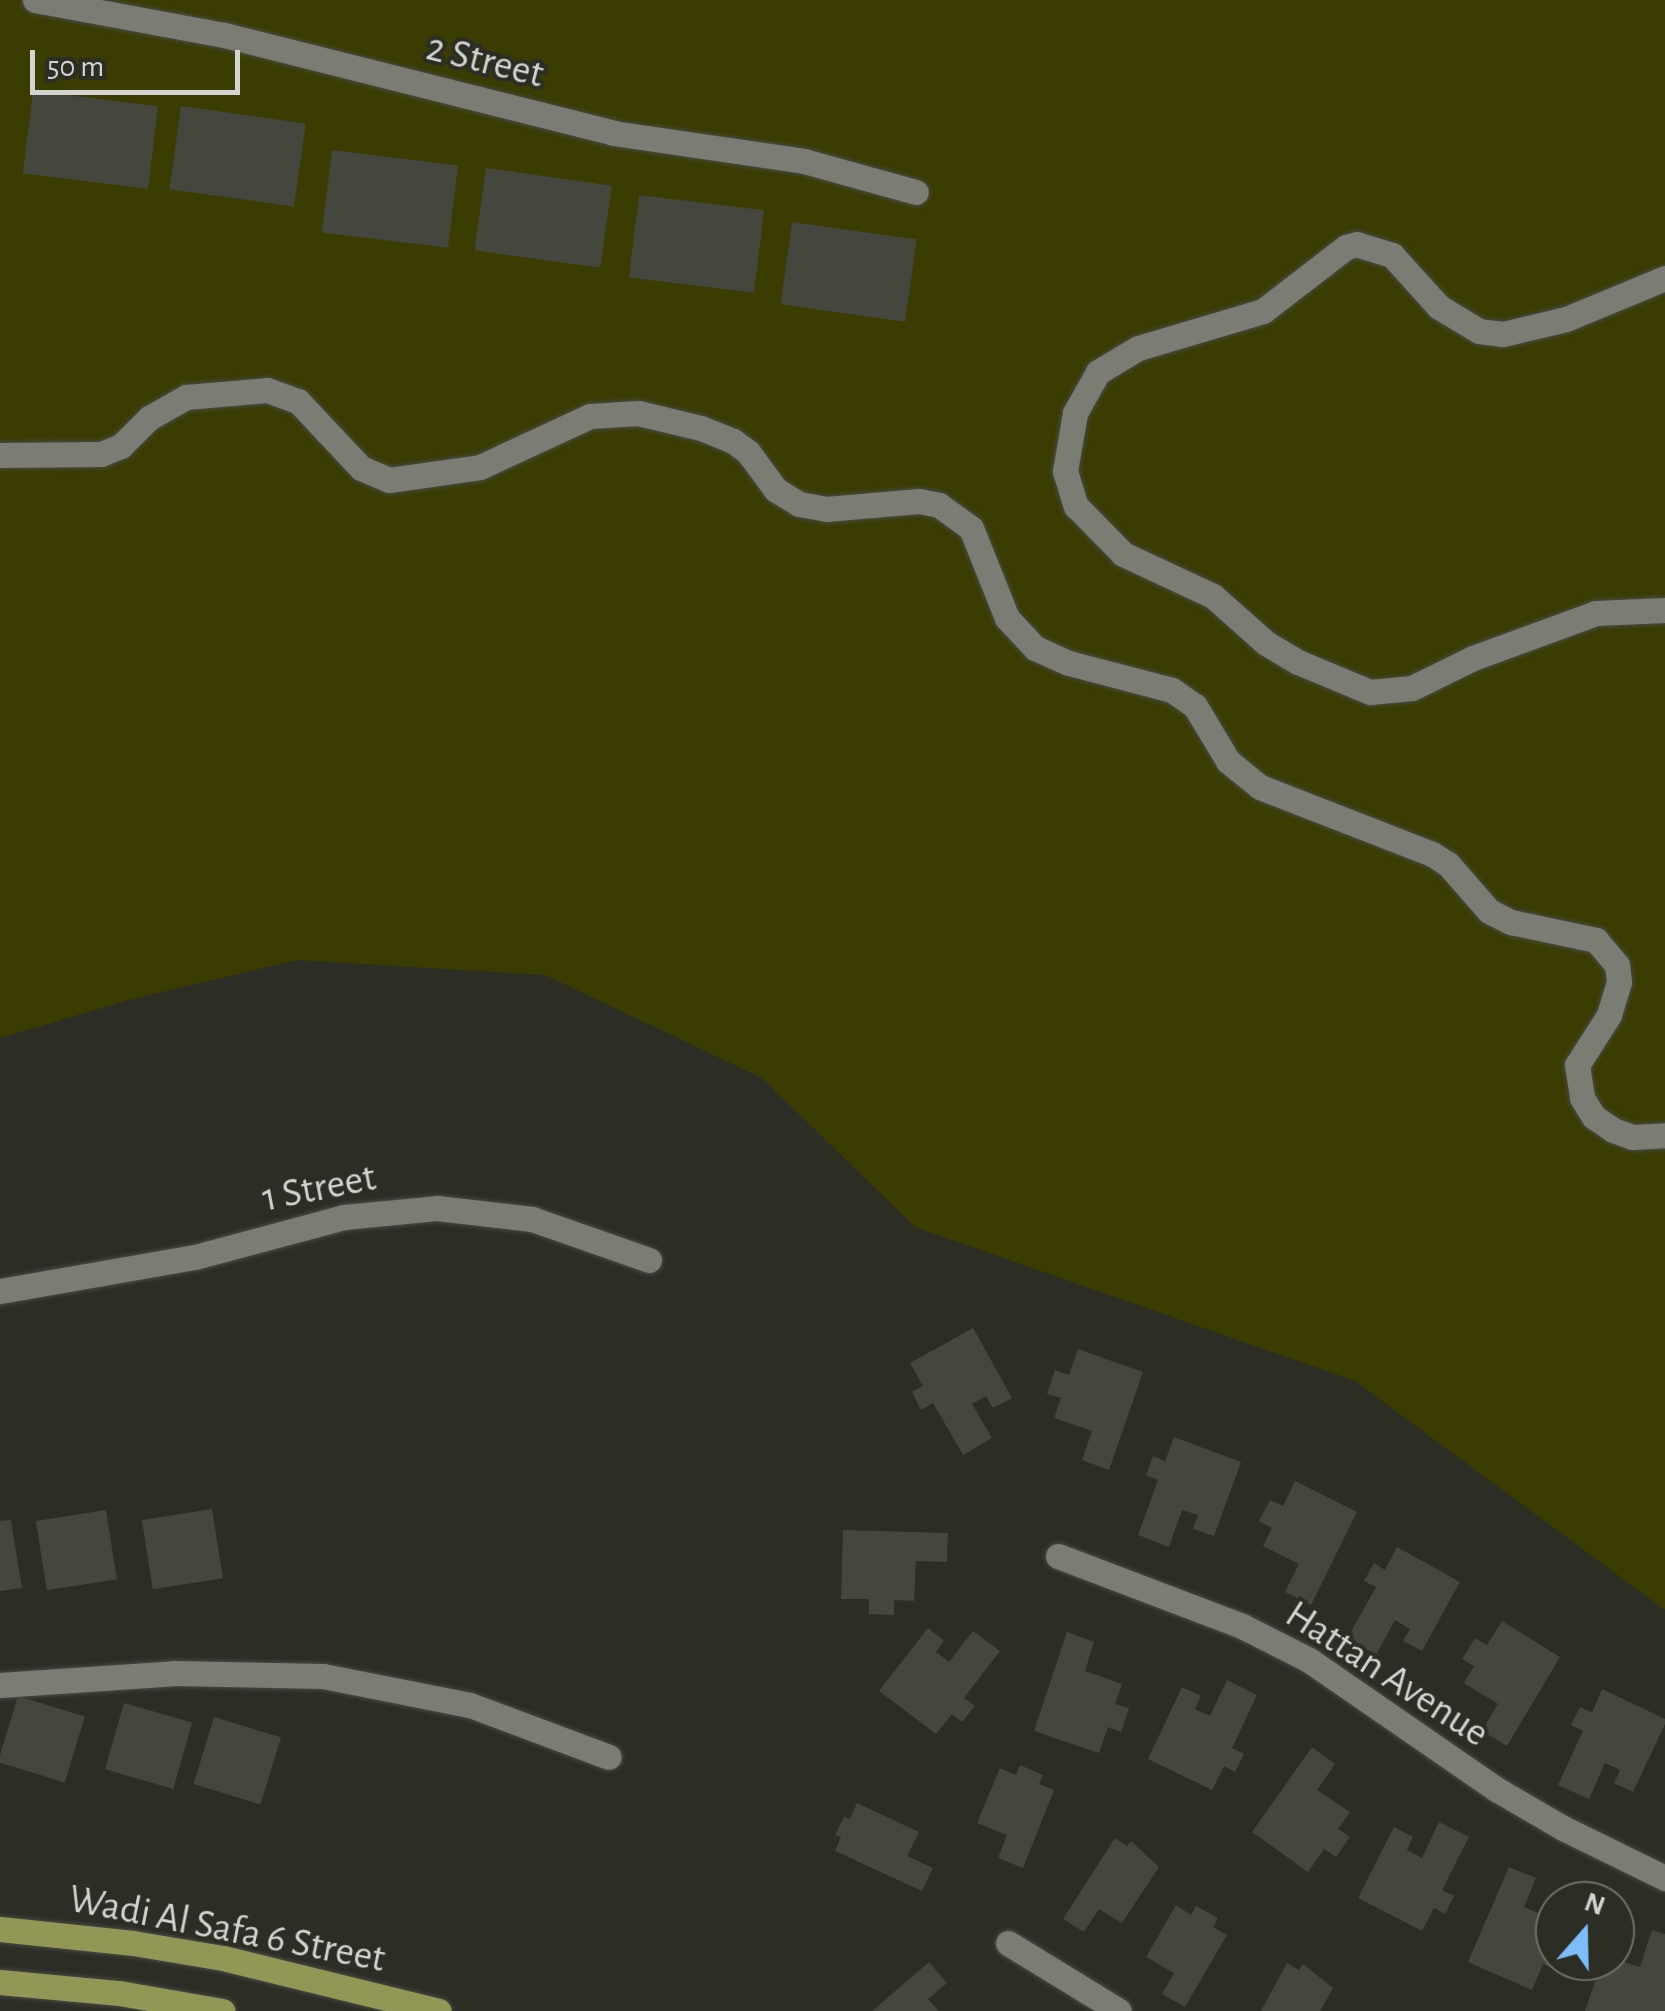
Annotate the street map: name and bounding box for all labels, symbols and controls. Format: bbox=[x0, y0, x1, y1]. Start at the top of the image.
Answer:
street label: 2 Street bbox=[421, 23, 549, 99]
scale bar bbox=[35, 30, 245, 92]
text: 50 m bbox=[47, 52, 104, 82]
street label: 1 Street bbox=[258, 1154, 380, 1222]
street label: Hattan Avenue bbox=[1276, 1591, 1498, 1757]
street label: Wadi Al Safa 6 Street bbox=[65, 1875, 389, 1983]
north arrow bbox=[1535, 1881, 1635, 1981]
text: N bbox=[1581, 1888, 1609, 1921]

